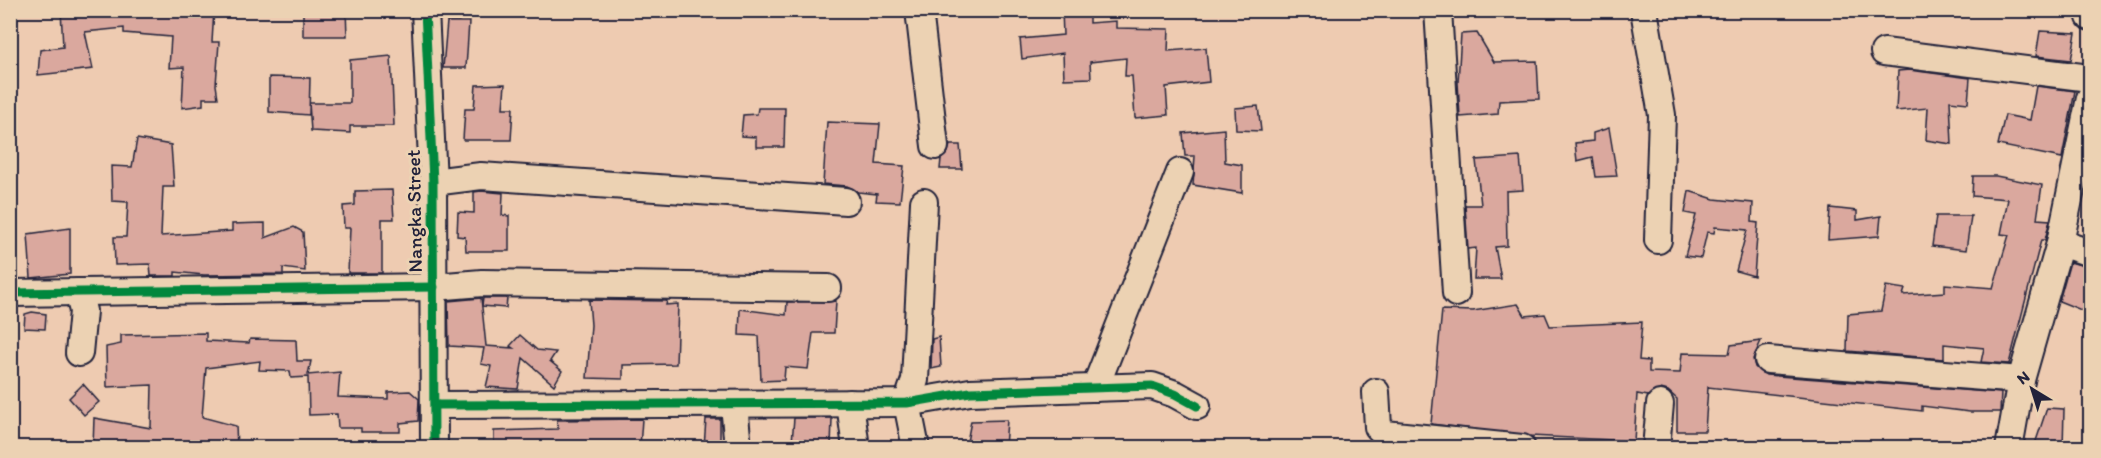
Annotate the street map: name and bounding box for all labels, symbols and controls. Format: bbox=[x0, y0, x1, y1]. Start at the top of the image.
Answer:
street label: Nangka Street bbox=[401, 149, 427, 273]
north arrow bbox=[2002, 359, 2062, 419]
text: N bbox=[2013, 367, 2033, 388]

